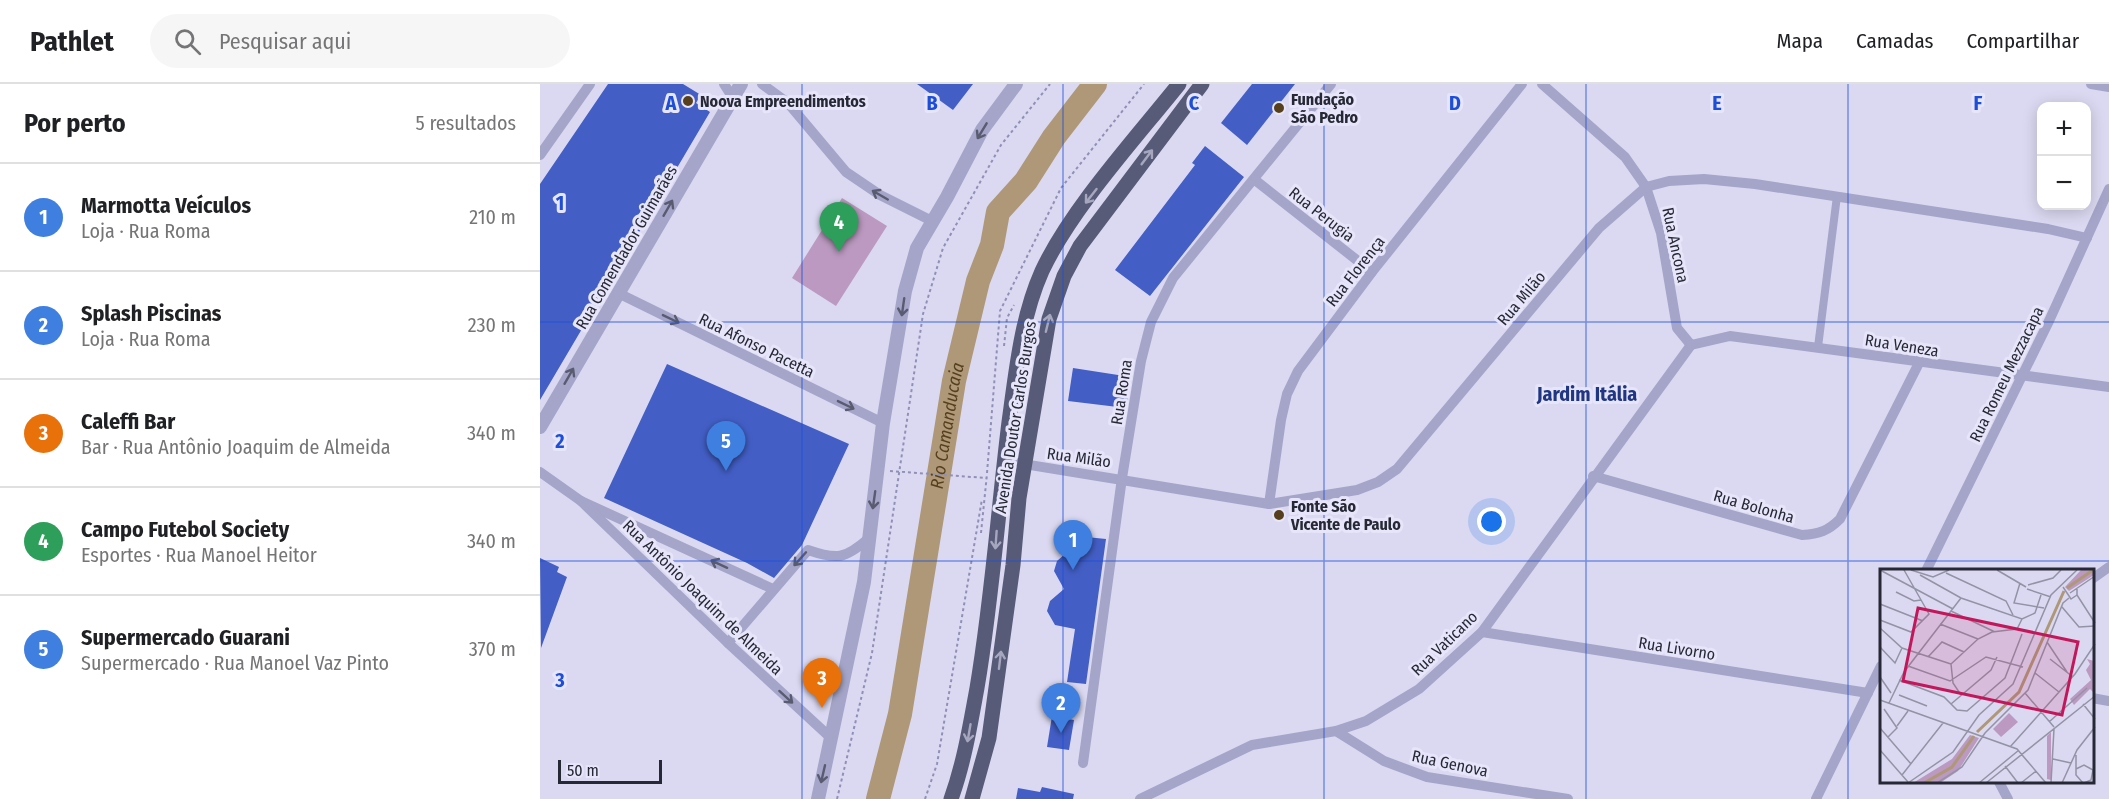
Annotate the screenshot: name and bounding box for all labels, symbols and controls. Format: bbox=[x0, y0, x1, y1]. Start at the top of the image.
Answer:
search box bbox=[150, 14, 570, 68]
text: Pathlet bbox=[30, 25, 114, 58]
icon: search bbox=[171, 25, 204, 58]
text: Pesquisar aqui bbox=[219, 28, 351, 55]
text: Mapa bbox=[1777, 28, 1823, 54]
text: Camadas bbox=[1856, 28, 1934, 54]
text: Compartilhar bbox=[1967, 28, 2079, 54]
place label: Fundação São Pedro bbox=[1291, 90, 1359, 127]
text: A bbox=[665, 91, 678, 115]
text: B bbox=[926, 91, 938, 115]
text: C bbox=[1189, 91, 1200, 115]
text: D bbox=[1449, 91, 1461, 115]
text: E bbox=[1712, 91, 1722, 115]
text: F bbox=[1974, 91, 1983, 115]
place label: Noova Empreendimentos bbox=[700, 92, 866, 111]
marker: Noova Empreendimentos bbox=[681, 94, 695, 108]
marker: Fundação São Pedro bbox=[1272, 101, 1286, 115]
map controls bbox=[2037, 102, 2091, 210]
button: + bbox=[2037, 102, 2091, 156]
text: Por perto bbox=[24, 108, 126, 139]
text: 5 resultados bbox=[416, 111, 516, 135]
one-way arrow bbox=[975, 122, 987, 139]
one-way arrow bbox=[1140, 150, 1153, 166]
button: − bbox=[2037, 156, 2091, 210]
street label: Rua Comendador Guimarães bbox=[572, 162, 681, 332]
street label: Rua Perugia bbox=[1285, 183, 1358, 246]
one-way arrow bbox=[872, 188, 889, 200]
one-way arrow bbox=[1084, 188, 1097, 204]
text: 1 bbox=[556, 191, 564, 215]
text: Marmotta Veículos bbox=[81, 192, 251, 219]
one-way arrow bbox=[662, 200, 674, 217]
pin: 4 bbox=[820, 202, 858, 252]
text: 1 bbox=[39, 205, 48, 229]
text: 210 m bbox=[469, 205, 516, 229]
street label: Rua Ancona bbox=[1658, 206, 1693, 285]
text: Loja · Rua Roma bbox=[81, 219, 211, 243]
street label: Rua Florença bbox=[1322, 232, 1389, 310]
street label: Rua Milão bbox=[1493, 268, 1549, 329]
one-way arrow bbox=[897, 297, 908, 317]
text: Splash Piscinas bbox=[81, 300, 221, 327]
street label: Rua Romeu Mezzacapa bbox=[1965, 303, 2048, 445]
street label: Rua Afonso Pacetta bbox=[696, 309, 818, 382]
text: 2 bbox=[39, 313, 48, 337]
text: 230 m bbox=[468, 313, 516, 337]
one-way arrow bbox=[661, 314, 679, 325]
one-way arrow bbox=[1043, 314, 1055, 333]
street label: Avenida Doutor Carlos Burgos bbox=[991, 319, 1040, 515]
text: Loja · Rua Roma bbox=[81, 327, 211, 351]
street label: Rua Veneza bbox=[1864, 330, 1940, 361]
street label: Rua Roma bbox=[1107, 358, 1136, 426]
water label: Rio Camanducaia bbox=[926, 360, 969, 491]
one-way arrow bbox=[564, 368, 576, 385]
district label: Jardim Itália bbox=[1536, 382, 1637, 406]
one-way arrow bbox=[836, 400, 854, 411]
text: Caleffi Bar bbox=[81, 408, 175, 435]
text: 3 bbox=[39, 421, 48, 445]
text: 340 m bbox=[467, 421, 516, 445]
pin: 5 bbox=[706, 422, 746, 471]
text: 2 bbox=[554, 429, 565, 453]
text: Bar · Rua Antônio Joaquim de Almeida bbox=[81, 435, 391, 459]
street label: Rua Milão bbox=[1046, 444, 1112, 471]
street label: Rua Bolonha bbox=[1711, 486, 1797, 527]
one-way arrow bbox=[868, 490, 879, 509]
place label: Fonte São Vicente de Paulo bbox=[1290, 497, 1401, 534]
your location bbox=[1477, 507, 1506, 536]
marker: Fonte São Vicente de Paulo bbox=[1272, 508, 1286, 522]
text: Campo Futebol Society bbox=[81, 516, 289, 543]
street label: Rua Antônio Joaquim de Almeida bbox=[619, 516, 787, 679]
pin: 1 bbox=[1054, 520, 1092, 570]
text: 4 bbox=[38, 529, 49, 553]
text: 340 m bbox=[467, 529, 516, 553]
one-way arrow bbox=[990, 529, 1001, 549]
text: Esportes · Rua Manoel Heitor bbox=[81, 543, 317, 567]
one-way arrow bbox=[793, 551, 807, 566]
one-way arrow bbox=[711, 558, 729, 570]
inset map bbox=[1880, 569, 2094, 784]
street label: Rua Vaticano bbox=[1407, 607, 1481, 680]
text: Supermercado Guarani bbox=[81, 624, 290, 651]
street label: Rua Livorno bbox=[1637, 633, 1717, 664]
text: 5 bbox=[39, 637, 48, 661]
text: 370 m bbox=[469, 637, 516, 661]
one-way arrow bbox=[995, 650, 1006, 670]
text: Supermercado · Rua Manoel Vaz Pinto bbox=[81, 651, 389, 675]
pin: 3 bbox=[802, 658, 842, 708]
text: 3 bbox=[554, 668, 565, 692]
pin: 2 bbox=[1042, 684, 1080, 733]
one-way arrow bbox=[778, 690, 793, 704]
one-way arrow bbox=[963, 722, 974, 742]
street label: Rua Genova bbox=[1410, 746, 1490, 781]
scale bar bbox=[558, 757, 662, 784]
text: 50 m bbox=[567, 761, 599, 780]
one-way arrow bbox=[817, 764, 829, 783]

